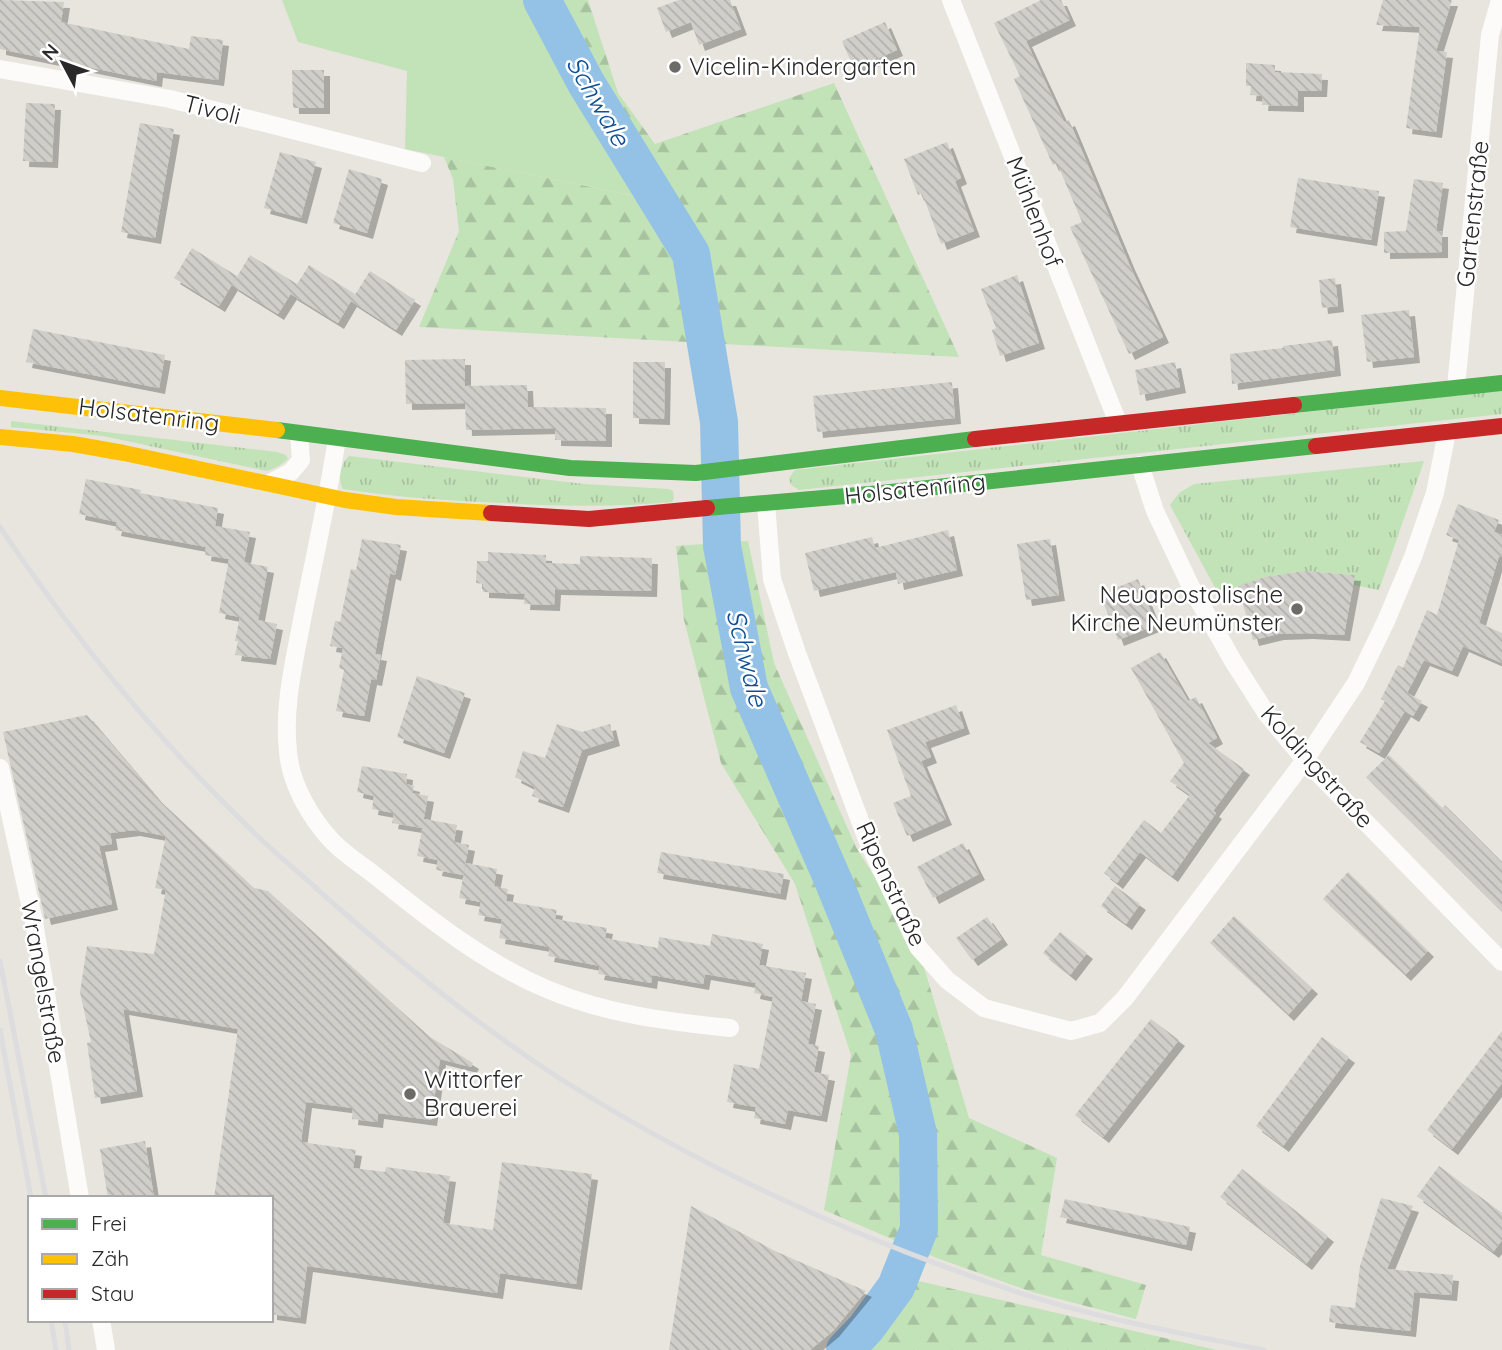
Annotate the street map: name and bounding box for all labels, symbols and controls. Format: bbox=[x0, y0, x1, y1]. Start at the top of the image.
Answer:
north arrow bbox=[28, 28, 98, 98]
text: N bbox=[37, 39, 64, 65]
water label: Schwale bbox=[559, 50, 638, 153]
place label: Vicelin-Kindergarten bbox=[689, 51, 916, 81]
marker: Vicelin-Kindergarten bbox=[667, 59, 683, 75]
street label: Tivoli bbox=[181, 88, 244, 131]
street label: Gartenstraße bbox=[1449, 139, 1495, 289]
street label: Mühlenhof bbox=[1000, 152, 1070, 272]
street label: Holsatenring bbox=[77, 390, 221, 438]
street label: Holsatenring bbox=[843, 466, 987, 510]
place label: Neuapostolische Kirche Neumünster bbox=[1071, 579, 1283, 637]
marker: Neuapostolische Kirche Neumünster bbox=[1289, 601, 1305, 617]
water label: Schwale bbox=[720, 606, 776, 711]
street label: Koldingstraße bbox=[1255, 699, 1381, 834]
street label: Ripenstraße bbox=[850, 816, 934, 951]
street label: Wrangelstraße bbox=[15, 898, 73, 1066]
place label: Wittorfer Brauerei bbox=[424, 1064, 523, 1122]
marker: Wittorfer Brauerei bbox=[402, 1086, 418, 1102]
legend bbox=[28, 1196, 273, 1322]
text: Frei bbox=[91, 1210, 127, 1236]
text: Zäh bbox=[91, 1245, 129, 1271]
text: Stau bbox=[91, 1280, 134, 1306]

